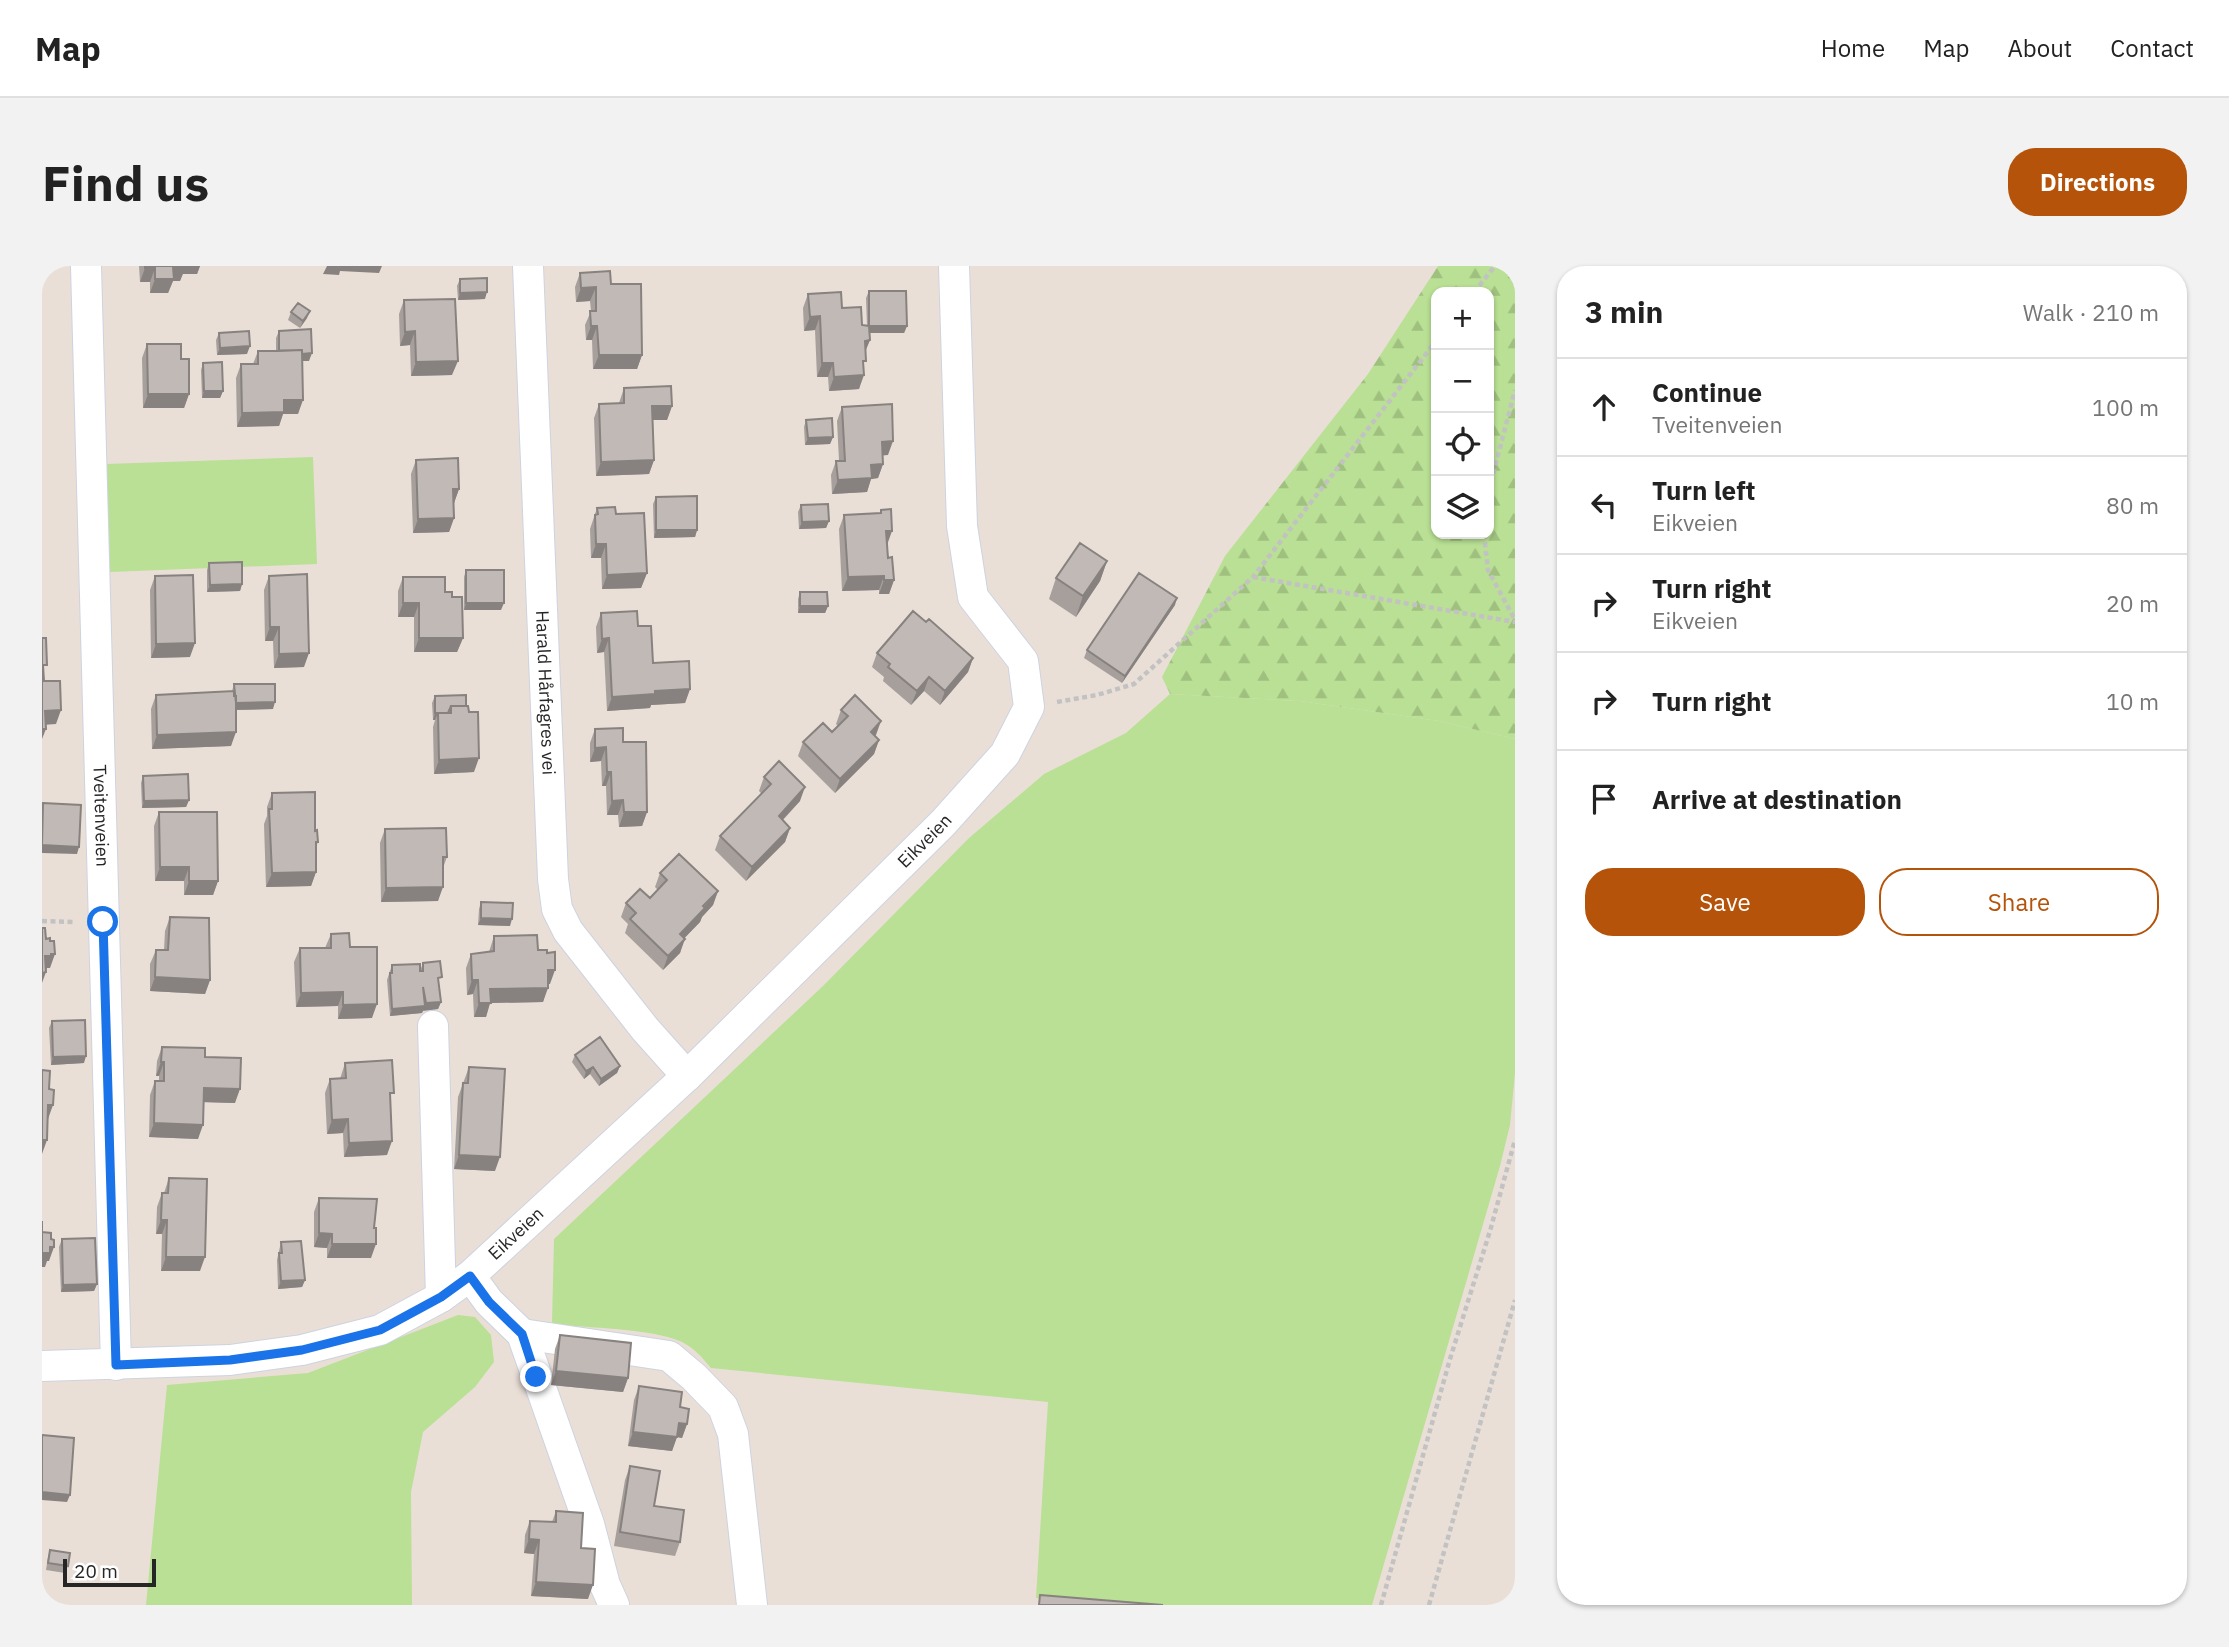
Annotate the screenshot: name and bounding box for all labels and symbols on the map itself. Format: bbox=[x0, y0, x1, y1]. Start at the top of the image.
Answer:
street label: Harald Hårfagres vei bbox=[531, 610, 561, 775]
street label: Tveitenveien bbox=[89, 764, 114, 867]
street label: Eikveien bbox=[892, 809, 957, 872]
route start bbox=[87, 906, 118, 937]
street label: Eikveien bbox=[483, 1202, 548, 1265]
route end bbox=[520, 1361, 551, 1392]
scale bar bbox=[63, 1556, 156, 1588]

